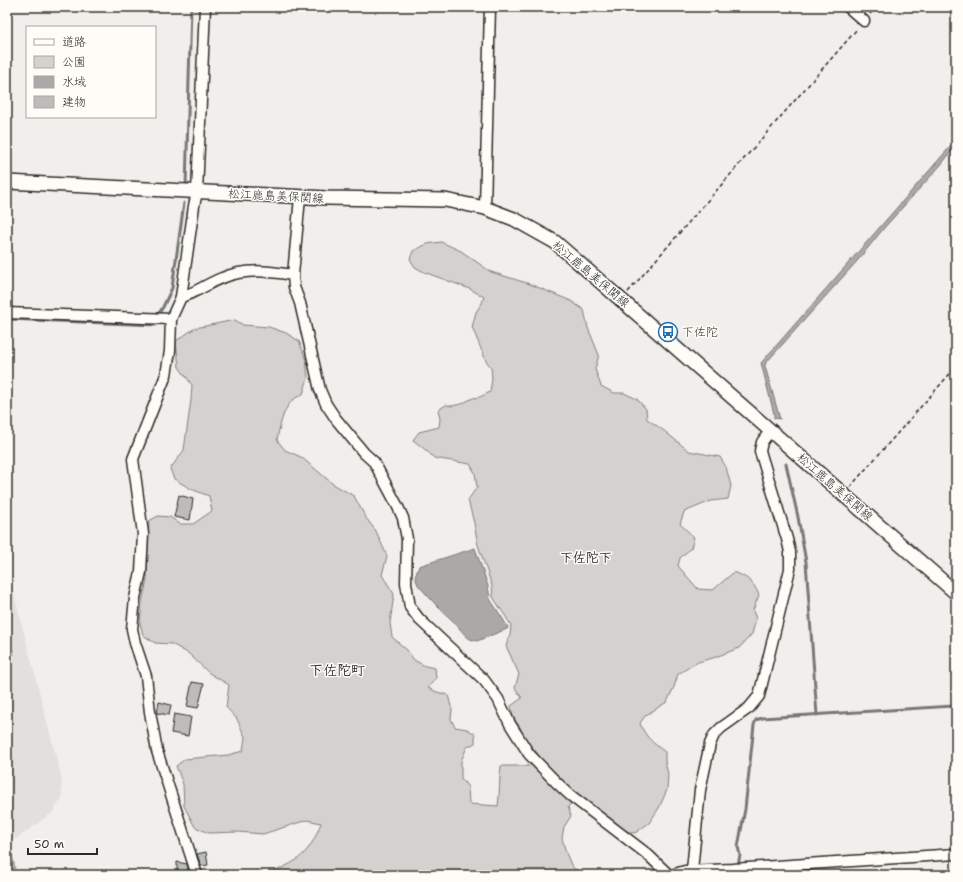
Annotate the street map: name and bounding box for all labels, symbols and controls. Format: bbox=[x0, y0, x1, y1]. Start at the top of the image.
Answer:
legend bbox=[26, 26, 156, 118]
text: 道路 bbox=[62, 34, 86, 50]
text: 公園 bbox=[62, 54, 86, 70]
text: 水域 bbox=[62, 74, 86, 90]
text: 建物 bbox=[62, 94, 86, 110]
street label: 松江鹿島美保関線 bbox=[228, 185, 324, 207]
street label: 松江鹿島美保関線 bbox=[549, 237, 633, 311]
bus stop icon: 下佐陀 bbox=[657, 321, 679, 343]
place label: 下佐陀 bbox=[682, 324, 718, 340]
street label: 松江鹿島美保関線 bbox=[794, 449, 876, 525]
district label: 下佐陀下 bbox=[560, 549, 612, 566]
district label: 下佐陀町 bbox=[309, 661, 365, 679]
scale bar bbox=[28, 830, 97, 856]
text: 50 m bbox=[34, 836, 64, 852]

